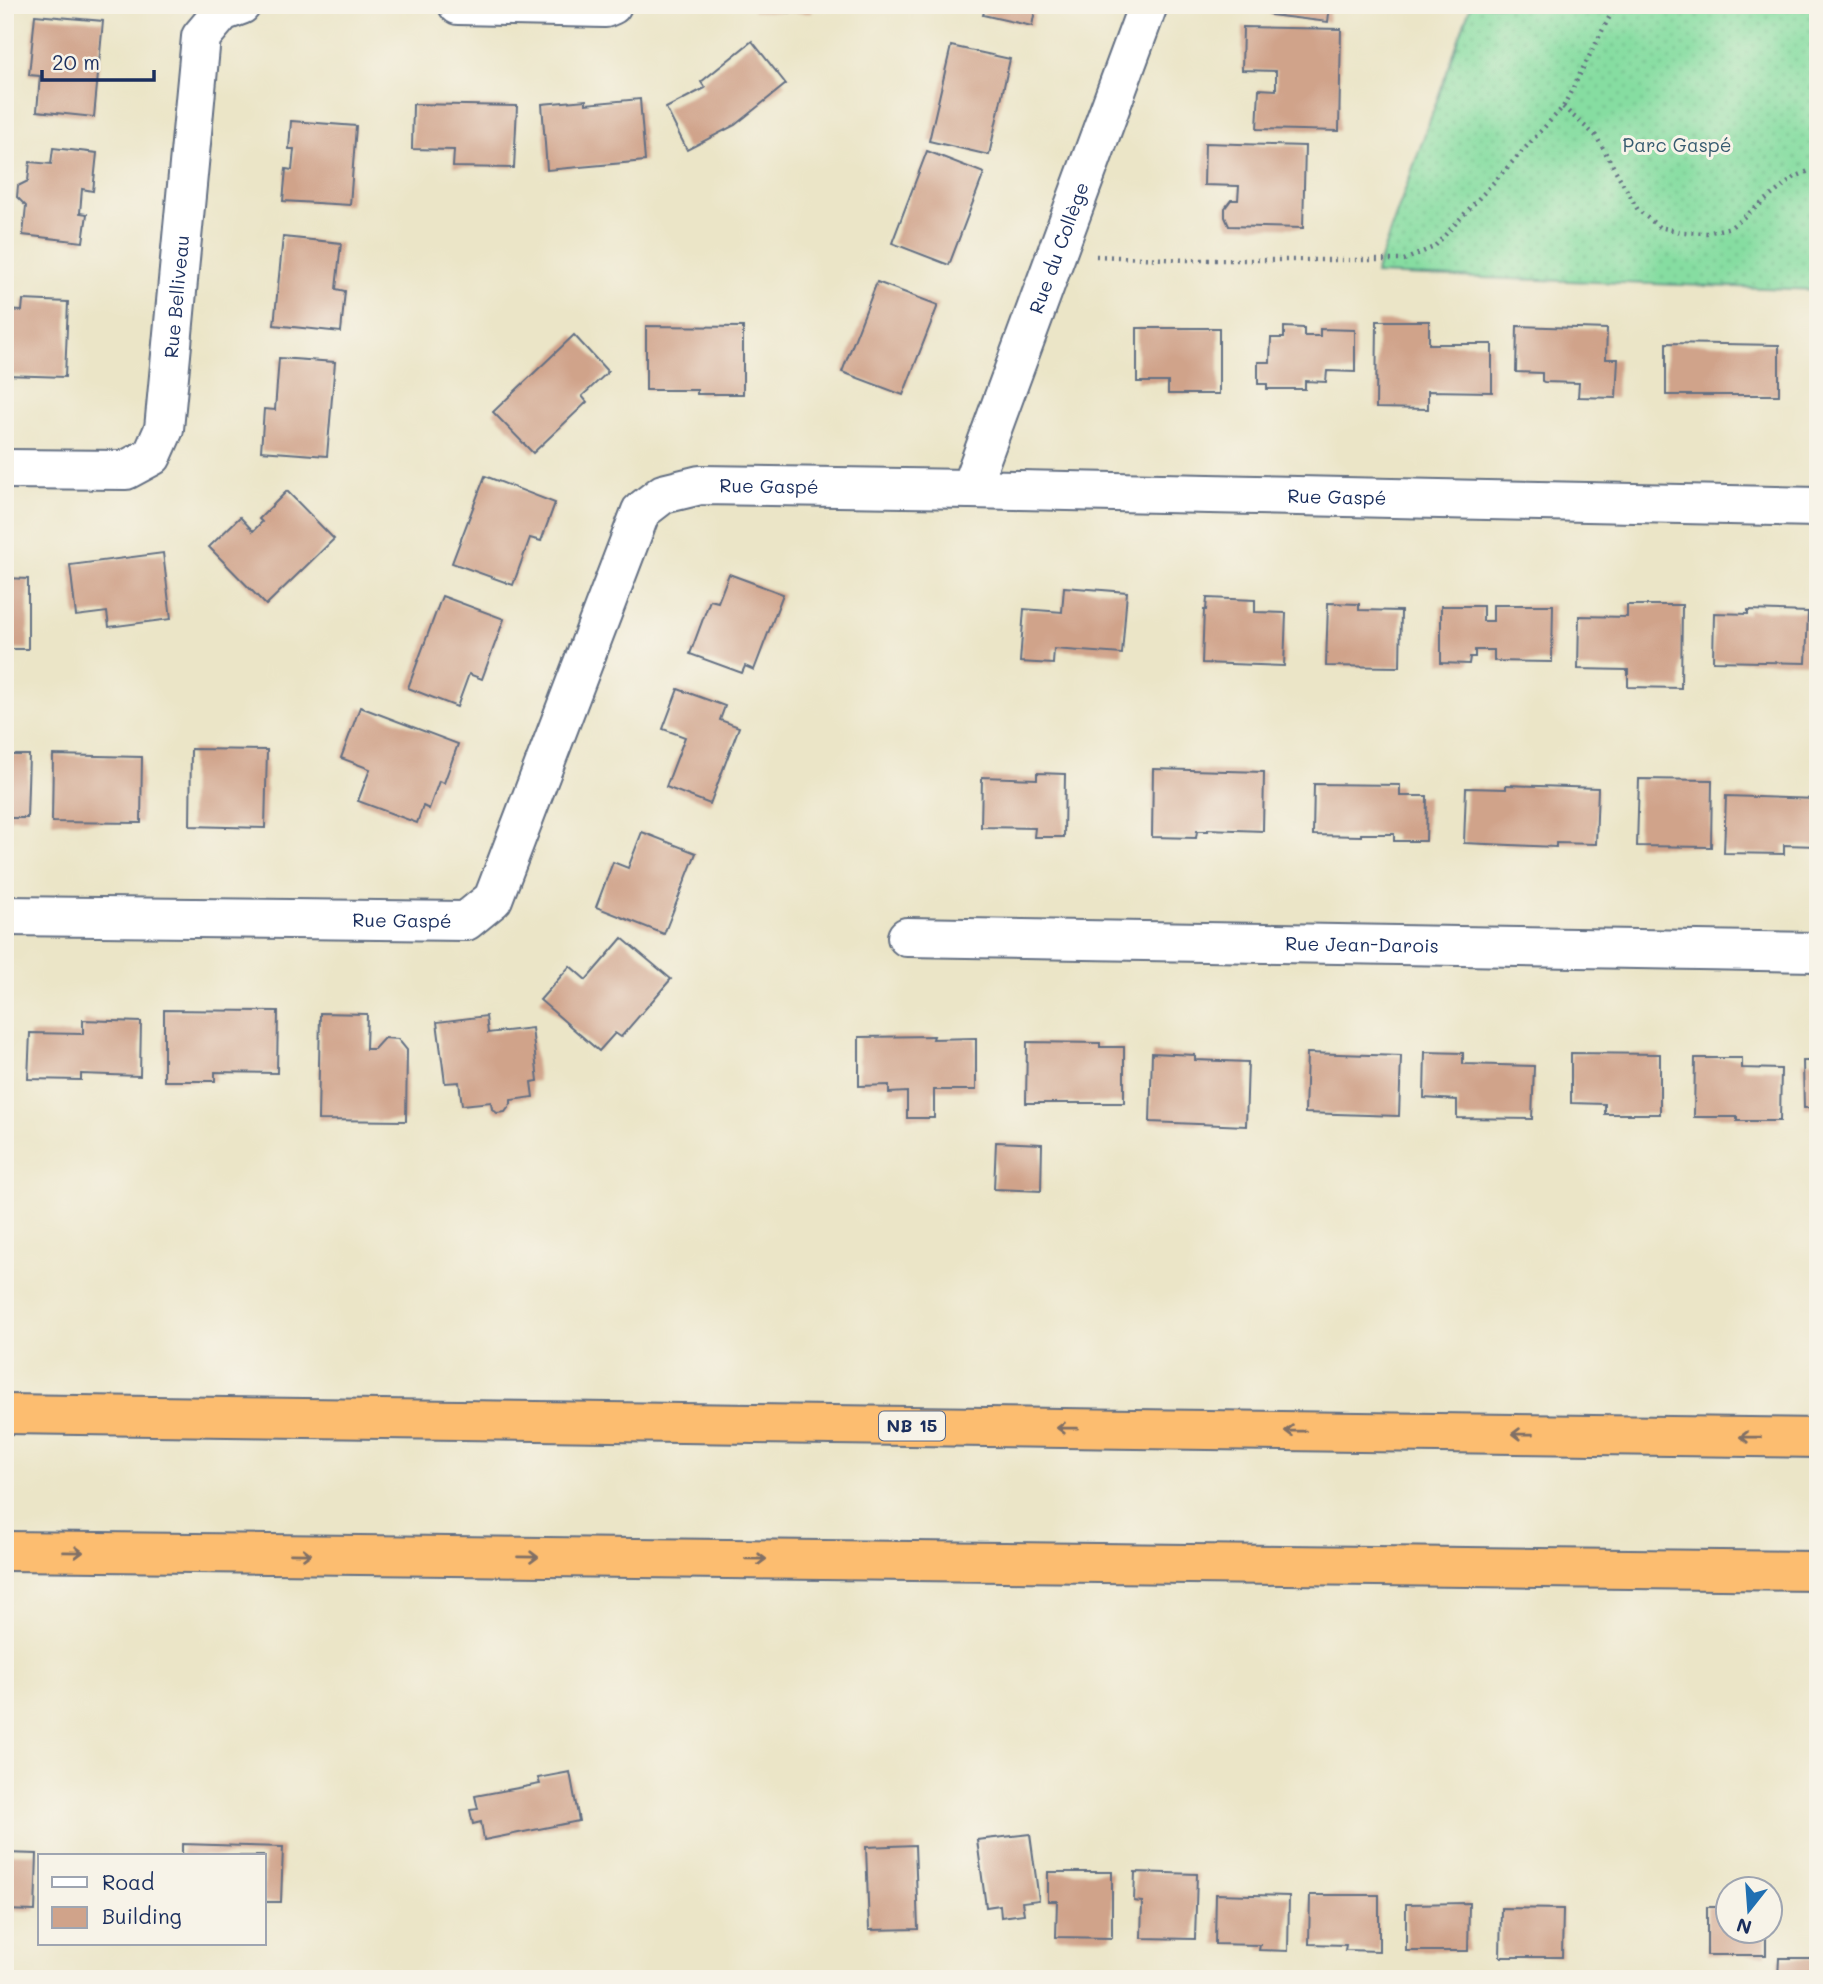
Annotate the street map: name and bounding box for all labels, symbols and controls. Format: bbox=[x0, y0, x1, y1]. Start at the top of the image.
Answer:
scale bar bbox=[42, 38, 154, 82]
text: 20 m bbox=[52, 48, 100, 75]
park label: Parc Gaspé bbox=[1623, 132, 1731, 157]
street label: Rue du Collège bbox=[1023, 178, 1094, 317]
street label: Rue Belliveau bbox=[158, 234, 194, 359]
street label: Rue Gaspé bbox=[719, 472, 819, 499]
street label: Rue Gaspé bbox=[1287, 483, 1387, 510]
street label: Rue Gaspé bbox=[352, 907, 452, 933]
street label: Rue Jean-Darois bbox=[1285, 930, 1439, 958]
road number: NB 15 bbox=[879, 1412, 945, 1441]
one-way arrow bbox=[1056, 1421, 1079, 1435]
one-way arrow bbox=[1283, 1424, 1306, 1438]
one-way arrow bbox=[1511, 1427, 1534, 1441]
one-way arrow bbox=[1738, 1430, 1761, 1444]
one-way arrow bbox=[62, 1545, 85, 1558]
one-way arrow bbox=[289, 1547, 312, 1561]
one-way arrow bbox=[517, 1550, 540, 1563]
one-way arrow bbox=[744, 1552, 767, 1566]
legend bbox=[38, 1854, 266, 1946]
text: Road bbox=[102, 1868, 154, 1895]
north arrow bbox=[1714, 1876, 1784, 1946]
text: Building bbox=[102, 1902, 182, 1929]
text: N bbox=[1733, 1913, 1754, 1941]

